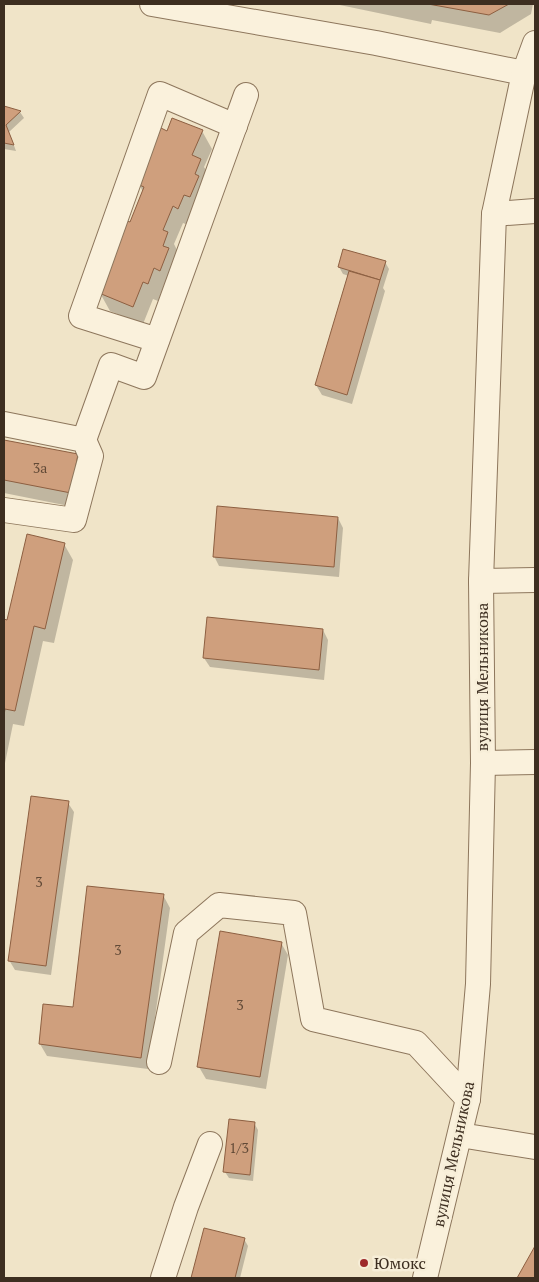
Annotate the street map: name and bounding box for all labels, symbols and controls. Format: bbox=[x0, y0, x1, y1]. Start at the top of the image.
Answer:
house number: 3а bbox=[33, 458, 47, 477]
street label: вулиця Мельникова bbox=[471, 603, 493, 751]
house number: 3 bbox=[35, 872, 43, 891]
house number: 3 bbox=[114, 940, 122, 959]
house number: 3 bbox=[236, 995, 244, 1014]
street label: вулиця Мельникова bbox=[427, 1079, 479, 1229]
house number: 1/3 bbox=[229, 1138, 249, 1157]
place label: Юмокс bbox=[374, 1252, 426, 1274]
marker: Юмокс bbox=[358, 1257, 370, 1269]

